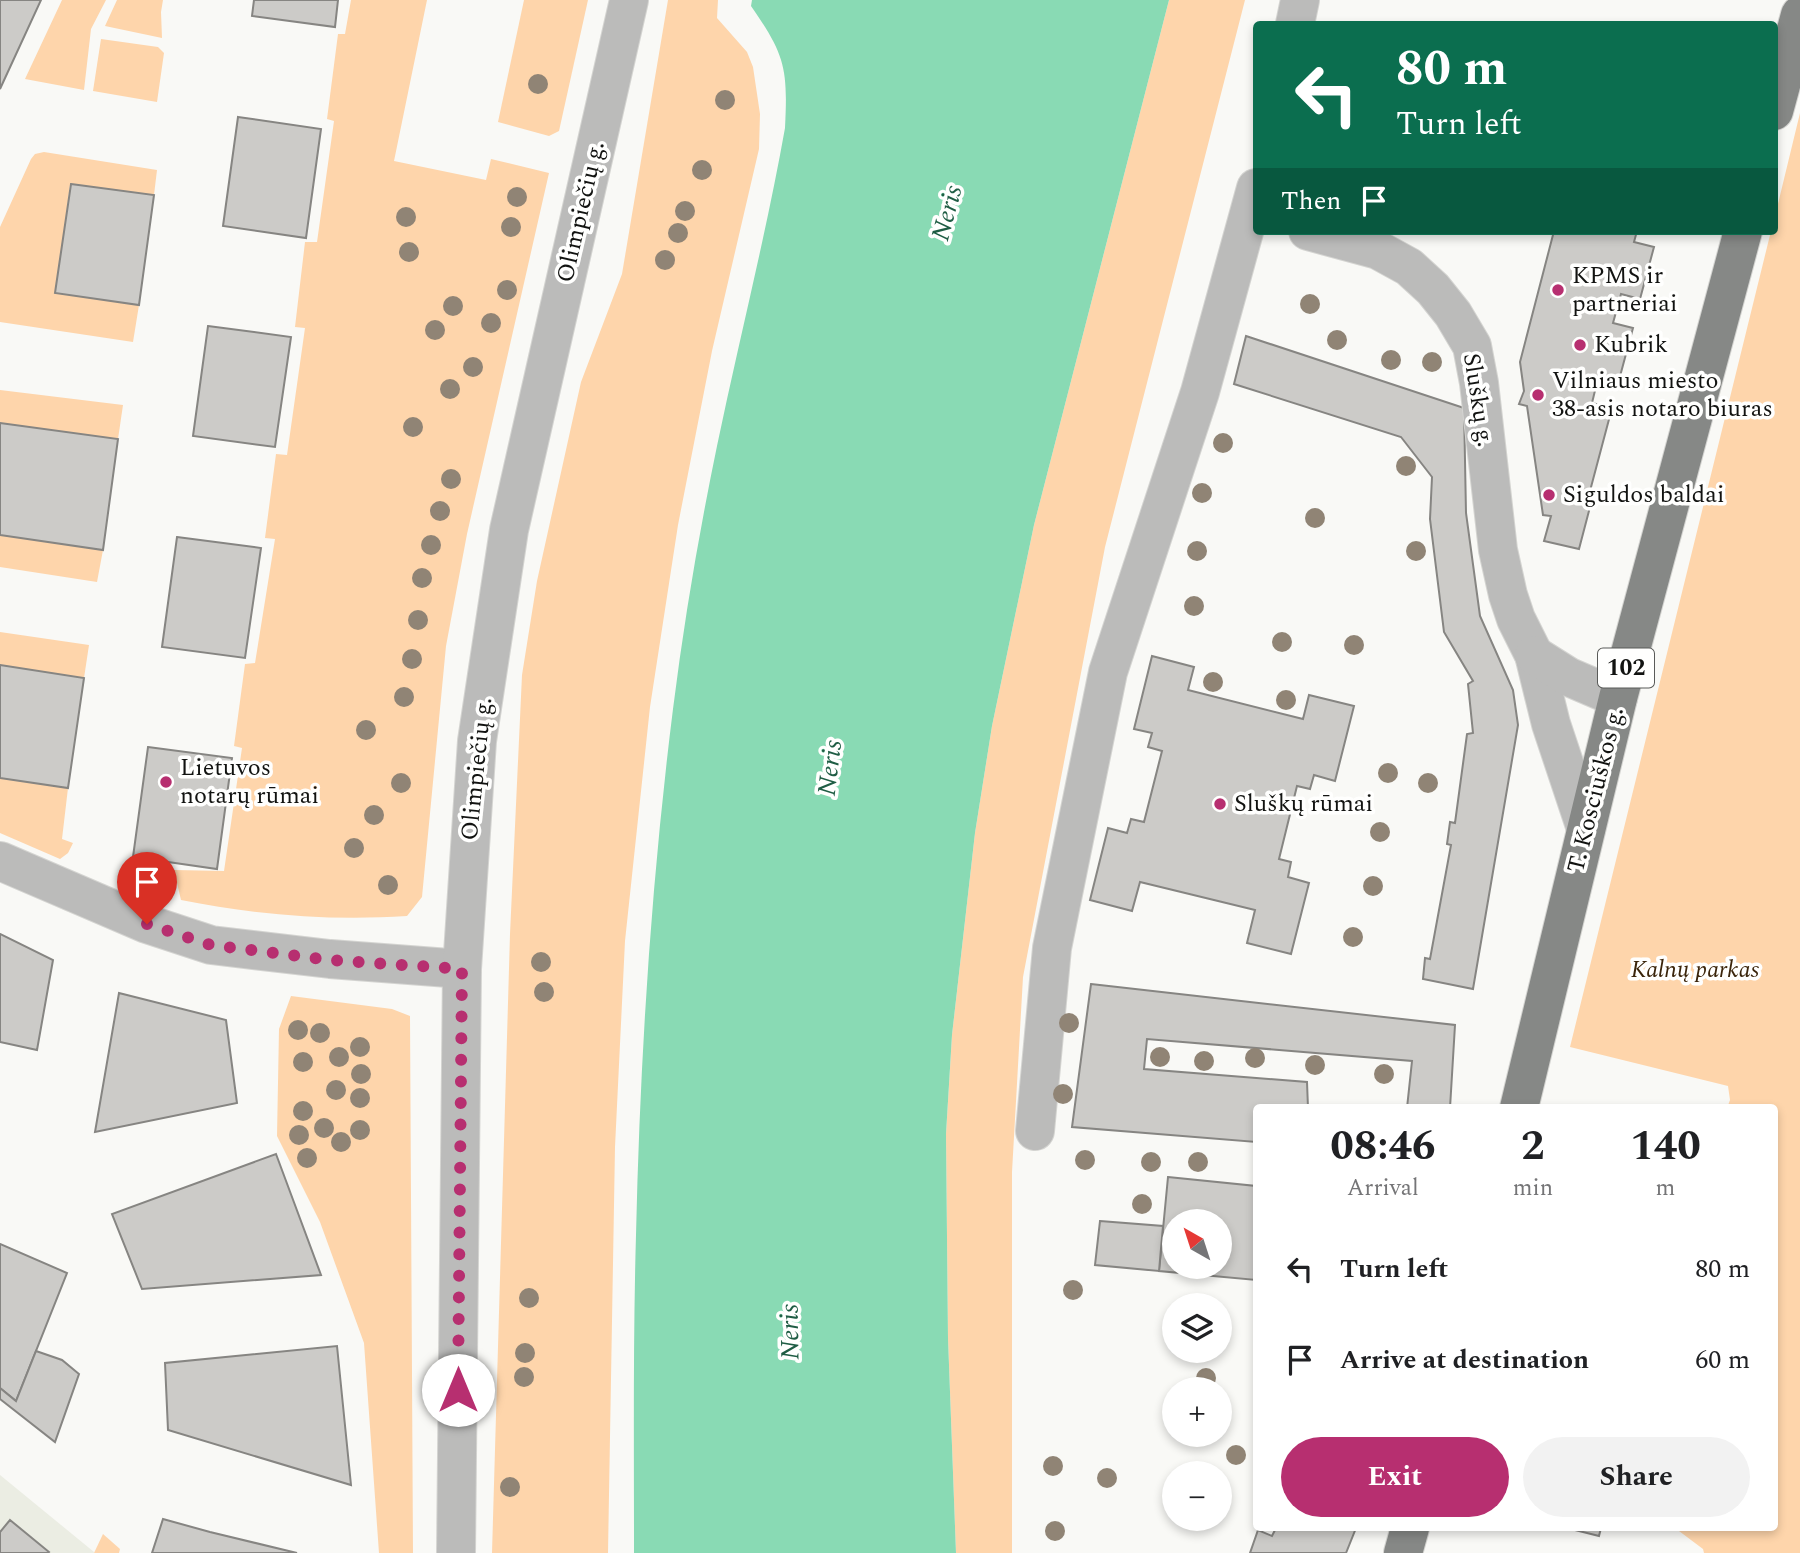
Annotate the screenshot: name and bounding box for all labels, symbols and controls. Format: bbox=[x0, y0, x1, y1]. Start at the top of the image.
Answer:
text: 80 m bbox=[1396, 32, 1507, 107]
icon: left bbox=[1281, 49, 1372, 140]
text: Turn left bbox=[1396, 100, 1522, 149]
street label: Olimpiečių g. bbox=[547, 138, 615, 286]
water label: Neris bbox=[920, 181, 974, 245]
text: Then bbox=[1281, 181, 1341, 221]
icon: arrive bbox=[1355, 182, 1393, 220]
place label: KPMS ir partneriai bbox=[1572, 258, 1678, 322]
marker: KPMS ir partneriai bbox=[1550, 282, 1566, 298]
place label: Kubrik bbox=[1594, 327, 1668, 363]
marker: Kubrik bbox=[1572, 337, 1588, 353]
street label: Sluškų g. bbox=[1453, 351, 1503, 449]
place label: Vilniaus miesto 38-asis notaro biuras bbox=[1552, 363, 1773, 427]
marker: Vilniaus miesto 38-asis notaro biuras bbox=[1530, 387, 1546, 403]
place label: Siguldos baldai bbox=[1563, 477, 1725, 513]
marker: Siguldos baldai bbox=[1541, 487, 1557, 503]
road number: 102 bbox=[1598, 648, 1654, 688]
street label: Olimpiečių g. bbox=[452, 696, 502, 842]
street label: T. Kosciuškos g. bbox=[1558, 703, 1634, 877]
water label: Neris bbox=[807, 738, 853, 798]
place label: Lietuvos notarų rūmai bbox=[180, 750, 319, 814]
marker: Lietuvos notarų rūmai bbox=[158, 774, 174, 790]
place label: Sluškų rūmai bbox=[1234, 786, 1373, 822]
marker: Sluškų rūmai bbox=[1212, 796, 1228, 812]
pin bbox=[117, 852, 177, 924]
icon: arrive bbox=[128, 863, 166, 901]
park label: Kalnų parkas bbox=[1631, 952, 1760, 988]
text: 08:46 bbox=[1330, 1115, 1436, 1178]
text: 2 bbox=[1521, 1115, 1545, 1178]
text: 140 bbox=[1630, 1115, 1701, 1178]
text: Arrival bbox=[1347, 1171, 1419, 1206]
text: min bbox=[1513, 1171, 1553, 1206]
text: m bbox=[1656, 1171, 1675, 1206]
north arrow bbox=[1162, 1209, 1232, 1279]
map controls bbox=[1162, 1209, 1232, 1531]
text: Turn left bbox=[1340, 1249, 1448, 1289]
text: 80 m bbox=[1695, 1249, 1750, 1289]
icon: left bbox=[1281, 1250, 1319, 1288]
button: layers bbox=[1162, 1293, 1232, 1363]
water label: Neris bbox=[770, 1304, 810, 1360]
text: Arrive at destination bbox=[1340, 1340, 1589, 1380]
text: 60 m bbox=[1695, 1340, 1750, 1380]
icon: arrive bbox=[1281, 1341, 1319, 1379]
position arrow bbox=[421, 1353, 495, 1427]
button: + bbox=[1162, 1377, 1232, 1447]
button: Exit bbox=[1281, 1437, 1509, 1517]
button: Share bbox=[1523, 1437, 1750, 1517]
button: − bbox=[1162, 1461, 1232, 1531]

